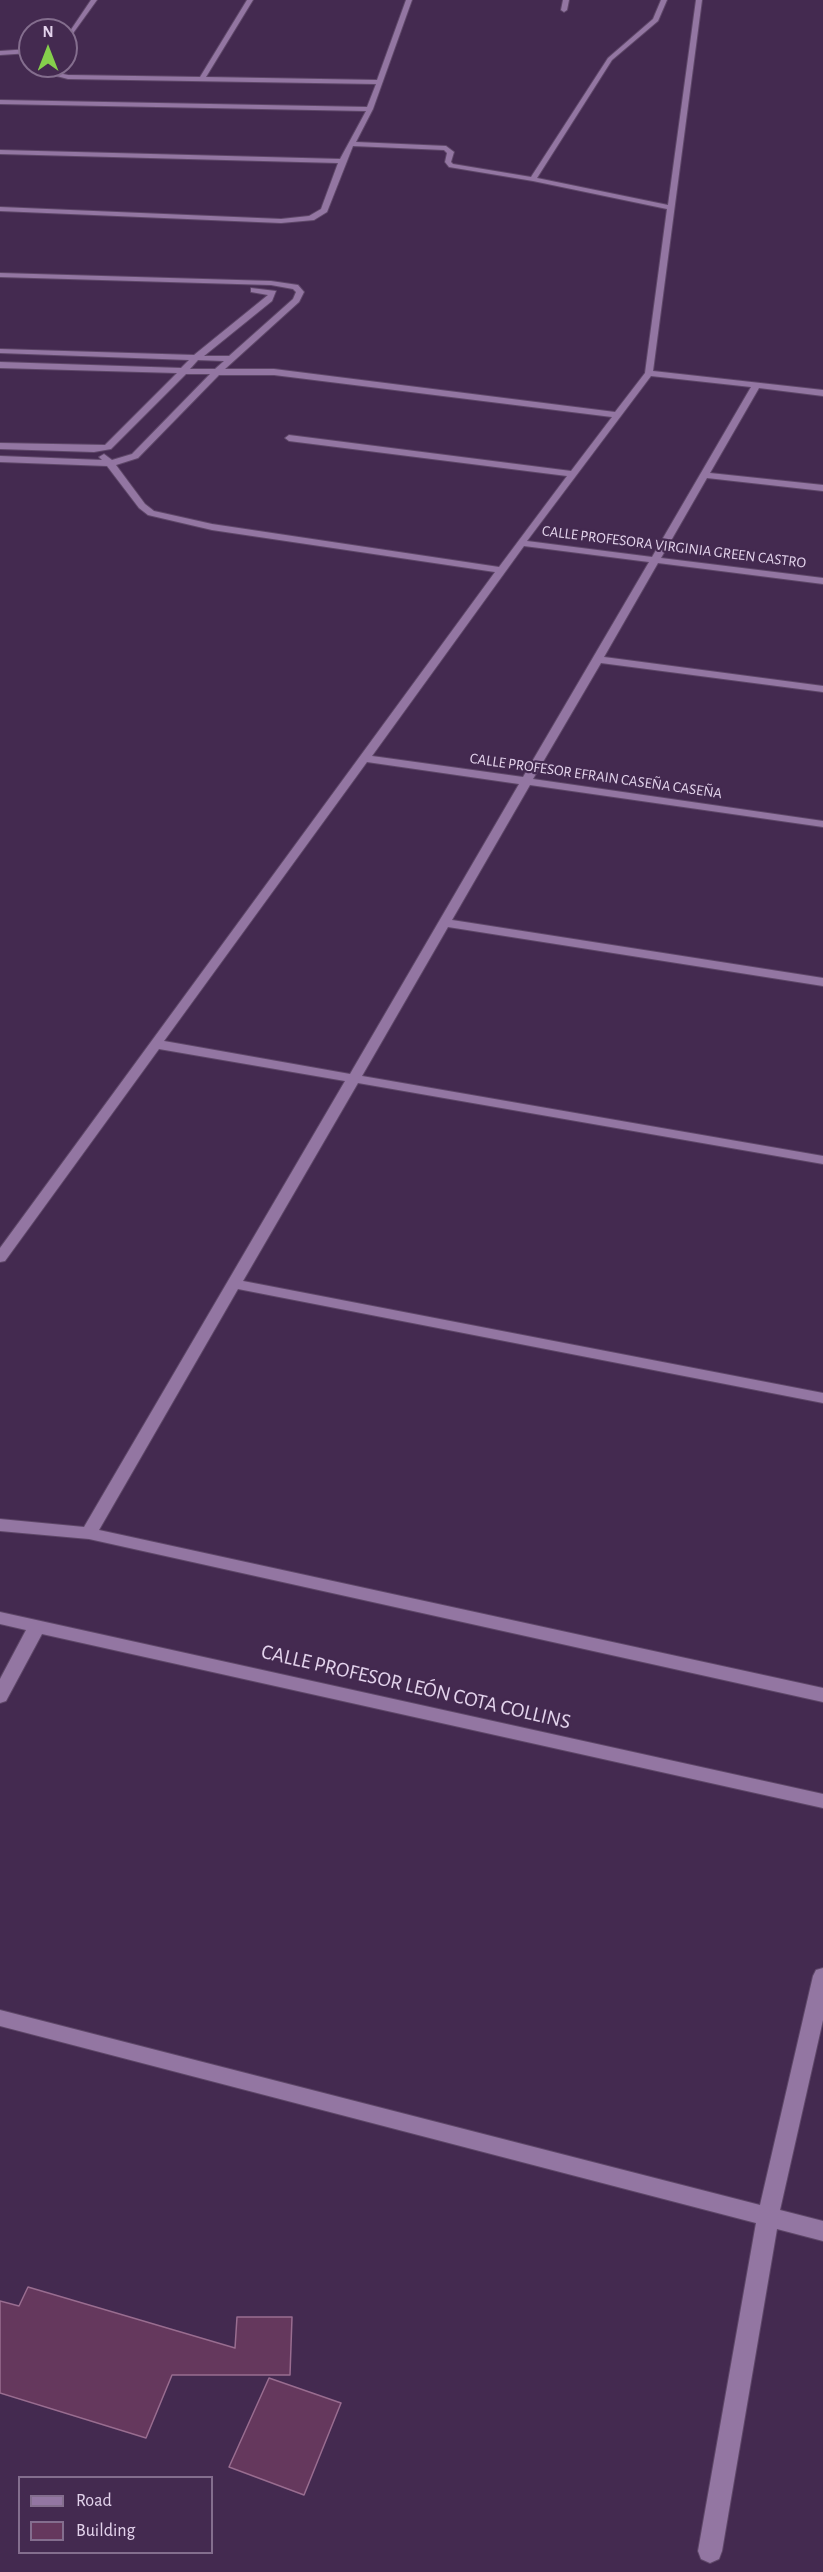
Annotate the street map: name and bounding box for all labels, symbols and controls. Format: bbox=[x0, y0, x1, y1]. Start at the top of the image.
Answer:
north arrow bbox=[18, 18, 78, 78]
text: N bbox=[42, 24, 54, 40]
street label: CALLE PROFESORA VIRGINIA GREEN CASTRO bbox=[541, 522, 807, 572]
street label: CALLE PROFESOR EFRAIN CASEÑA CASEÑA bbox=[469, 749, 723, 803]
street label: CALLE PROFESOR LEÓN COTA COLLINS bbox=[259, 1639, 573, 1735]
legend bbox=[18, 2476, 213, 2554]
text: Road bbox=[76, 2492, 112, 2510]
text: Building bbox=[76, 2522, 135, 2540]

